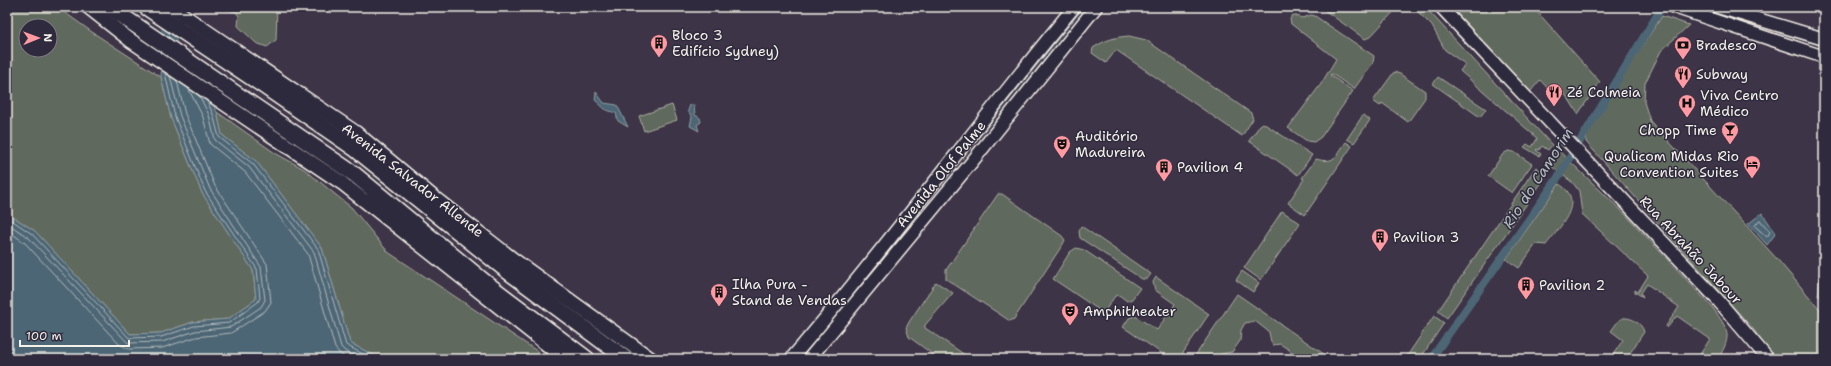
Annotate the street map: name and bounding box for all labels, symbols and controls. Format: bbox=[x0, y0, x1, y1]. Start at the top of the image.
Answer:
north arrow bbox=[18, 18, 58, 58]
place label: Bloco 3 Edifício Sydney) bbox=[672, 26, 779, 60]
text: N bbox=[40, 33, 55, 43]
building icon: Bloco 3 Edifício Sydney) bbox=[649, 33, 669, 58]
bank icon: Bradesco bbox=[1673, 35, 1693, 60]
place label: Bradesco bbox=[1696, 36, 1757, 54]
restaurant icon: Subway bbox=[1673, 64, 1693, 89]
place label: Subway bbox=[1696, 65, 1748, 83]
restaurant icon: Zé Colmeia bbox=[1544, 82, 1564, 107]
place label: Zé Colmeia bbox=[1567, 83, 1641, 101]
place label: Viva Centro Médico bbox=[1700, 86, 1779, 120]
hospital icon: Viva Centro Médico bbox=[1677, 93, 1697, 118]
street label: Avenida Olof Palme bbox=[892, 117, 990, 231]
street label: Avenida Salvador Allende bbox=[338, 119, 488, 241]
bar icon: Chopp Time bbox=[1720, 120, 1740, 145]
place label: Chopp Time bbox=[1639, 121, 1717, 139]
water label: Rio do Camorim bbox=[1498, 124, 1578, 232]
place label: Auditório Madureira bbox=[1075, 127, 1146, 161]
theatre icon: Auditório Madureira bbox=[1052, 134, 1072, 159]
place label: Qualicom Midas Rio Convention Suites bbox=[1604, 147, 1739, 181]
hotel icon: Qualicom Midas Rio Convention Suites bbox=[1742, 154, 1762, 179]
building icon: Pavilion 4 bbox=[1154, 157, 1174, 182]
place label: Pavilion 4 bbox=[1177, 158, 1244, 176]
street label: Rua Abrahão Jabour bbox=[1636, 192, 1746, 308]
building icon: Pavilion 3 bbox=[1370, 227, 1390, 252]
place label: Pavilion 3 bbox=[1393, 228, 1459, 246]
place label: Ilha Pura - Stand de Vendas bbox=[732, 275, 847, 309]
building icon: Pavilion 2 bbox=[1516, 275, 1536, 300]
place label: Pavilion 2 bbox=[1539, 276, 1605, 294]
building icon: Ilha Pura - Stand de Vendas bbox=[709, 282, 729, 307]
theatre icon: Amphitheater bbox=[1060, 301, 1080, 326]
place label: Amphitheater bbox=[1083, 302, 1176, 320]
scale bar bbox=[20, 322, 129, 348]
text: 100 m bbox=[26, 328, 62, 344]

